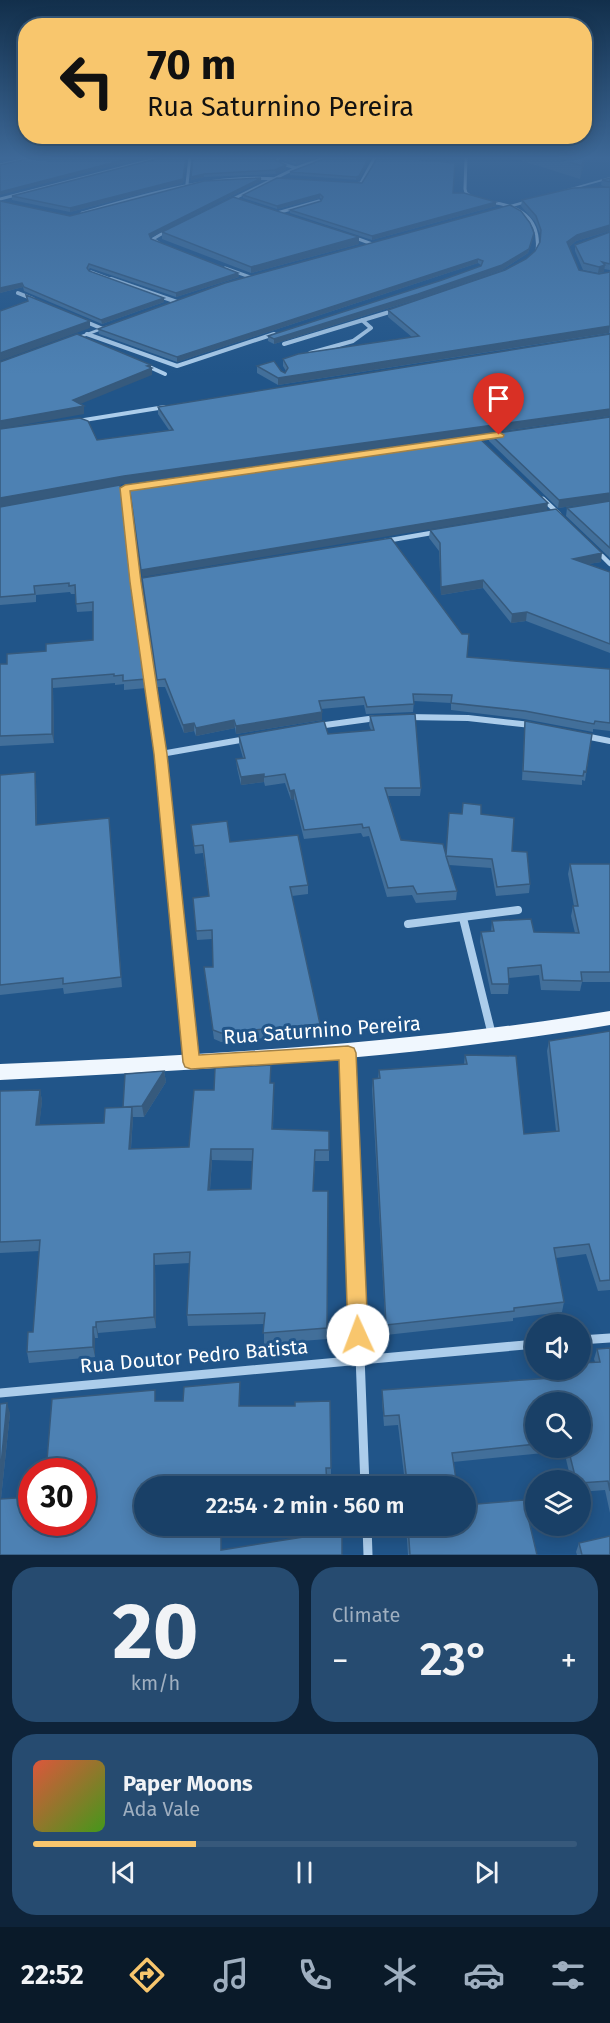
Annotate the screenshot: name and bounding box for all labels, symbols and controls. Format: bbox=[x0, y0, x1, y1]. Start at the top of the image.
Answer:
text: 70 m bbox=[147, 40, 236, 90]
icon: left bbox=[48, 42, 126, 120]
text: Rua Saturnino Pereira bbox=[147, 91, 414, 123]
pin bbox=[473, 373, 524, 435]
icon: arrive bbox=[482, 382, 515, 415]
street label: Rua Saturnino Pereira bbox=[222, 1011, 422, 1049]
position arrow bbox=[326, 1303, 390, 1367]
map controls bbox=[525, 1314, 591, 1536]
button: sound bbox=[525, 1314, 591, 1380]
street label: Rua Doutor Pedro Batista bbox=[79, 1334, 309, 1378]
button: search bbox=[525, 1392, 591, 1458]
speed limit sign: 30 bbox=[18, 1458, 96, 1536]
button: layers bbox=[525, 1470, 591, 1536]
text: 22:54 · 2 min · 560 m bbox=[206, 1492, 404, 1519]
text: 20 bbox=[113, 1585, 198, 1679]
text: Climate bbox=[332, 1603, 400, 1627]
text: 23° bbox=[420, 1633, 489, 1687]
text: − bbox=[332, 1641, 349, 1681]
text: + bbox=[561, 1641, 577, 1681]
text: km/h bbox=[131, 1671, 180, 1695]
text: Paper Moons bbox=[123, 1770, 253, 1797]
text: Ada Vale bbox=[123, 1797, 200, 1821]
icon: previous bbox=[107, 1856, 140, 1889]
icon: pause bbox=[288, 1856, 321, 1889]
icon: next bbox=[470, 1856, 503, 1889]
icon: directions bbox=[126, 1954, 168, 1996]
icon: music bbox=[210, 1954, 252, 1996]
icon: phone bbox=[294, 1954, 336, 1996]
icon: climate bbox=[379, 1954, 421, 1996]
icon: car bbox=[463, 1954, 505, 1996]
icon: filters bbox=[547, 1954, 589, 1996]
text: 22:52 bbox=[21, 1959, 84, 1991]

